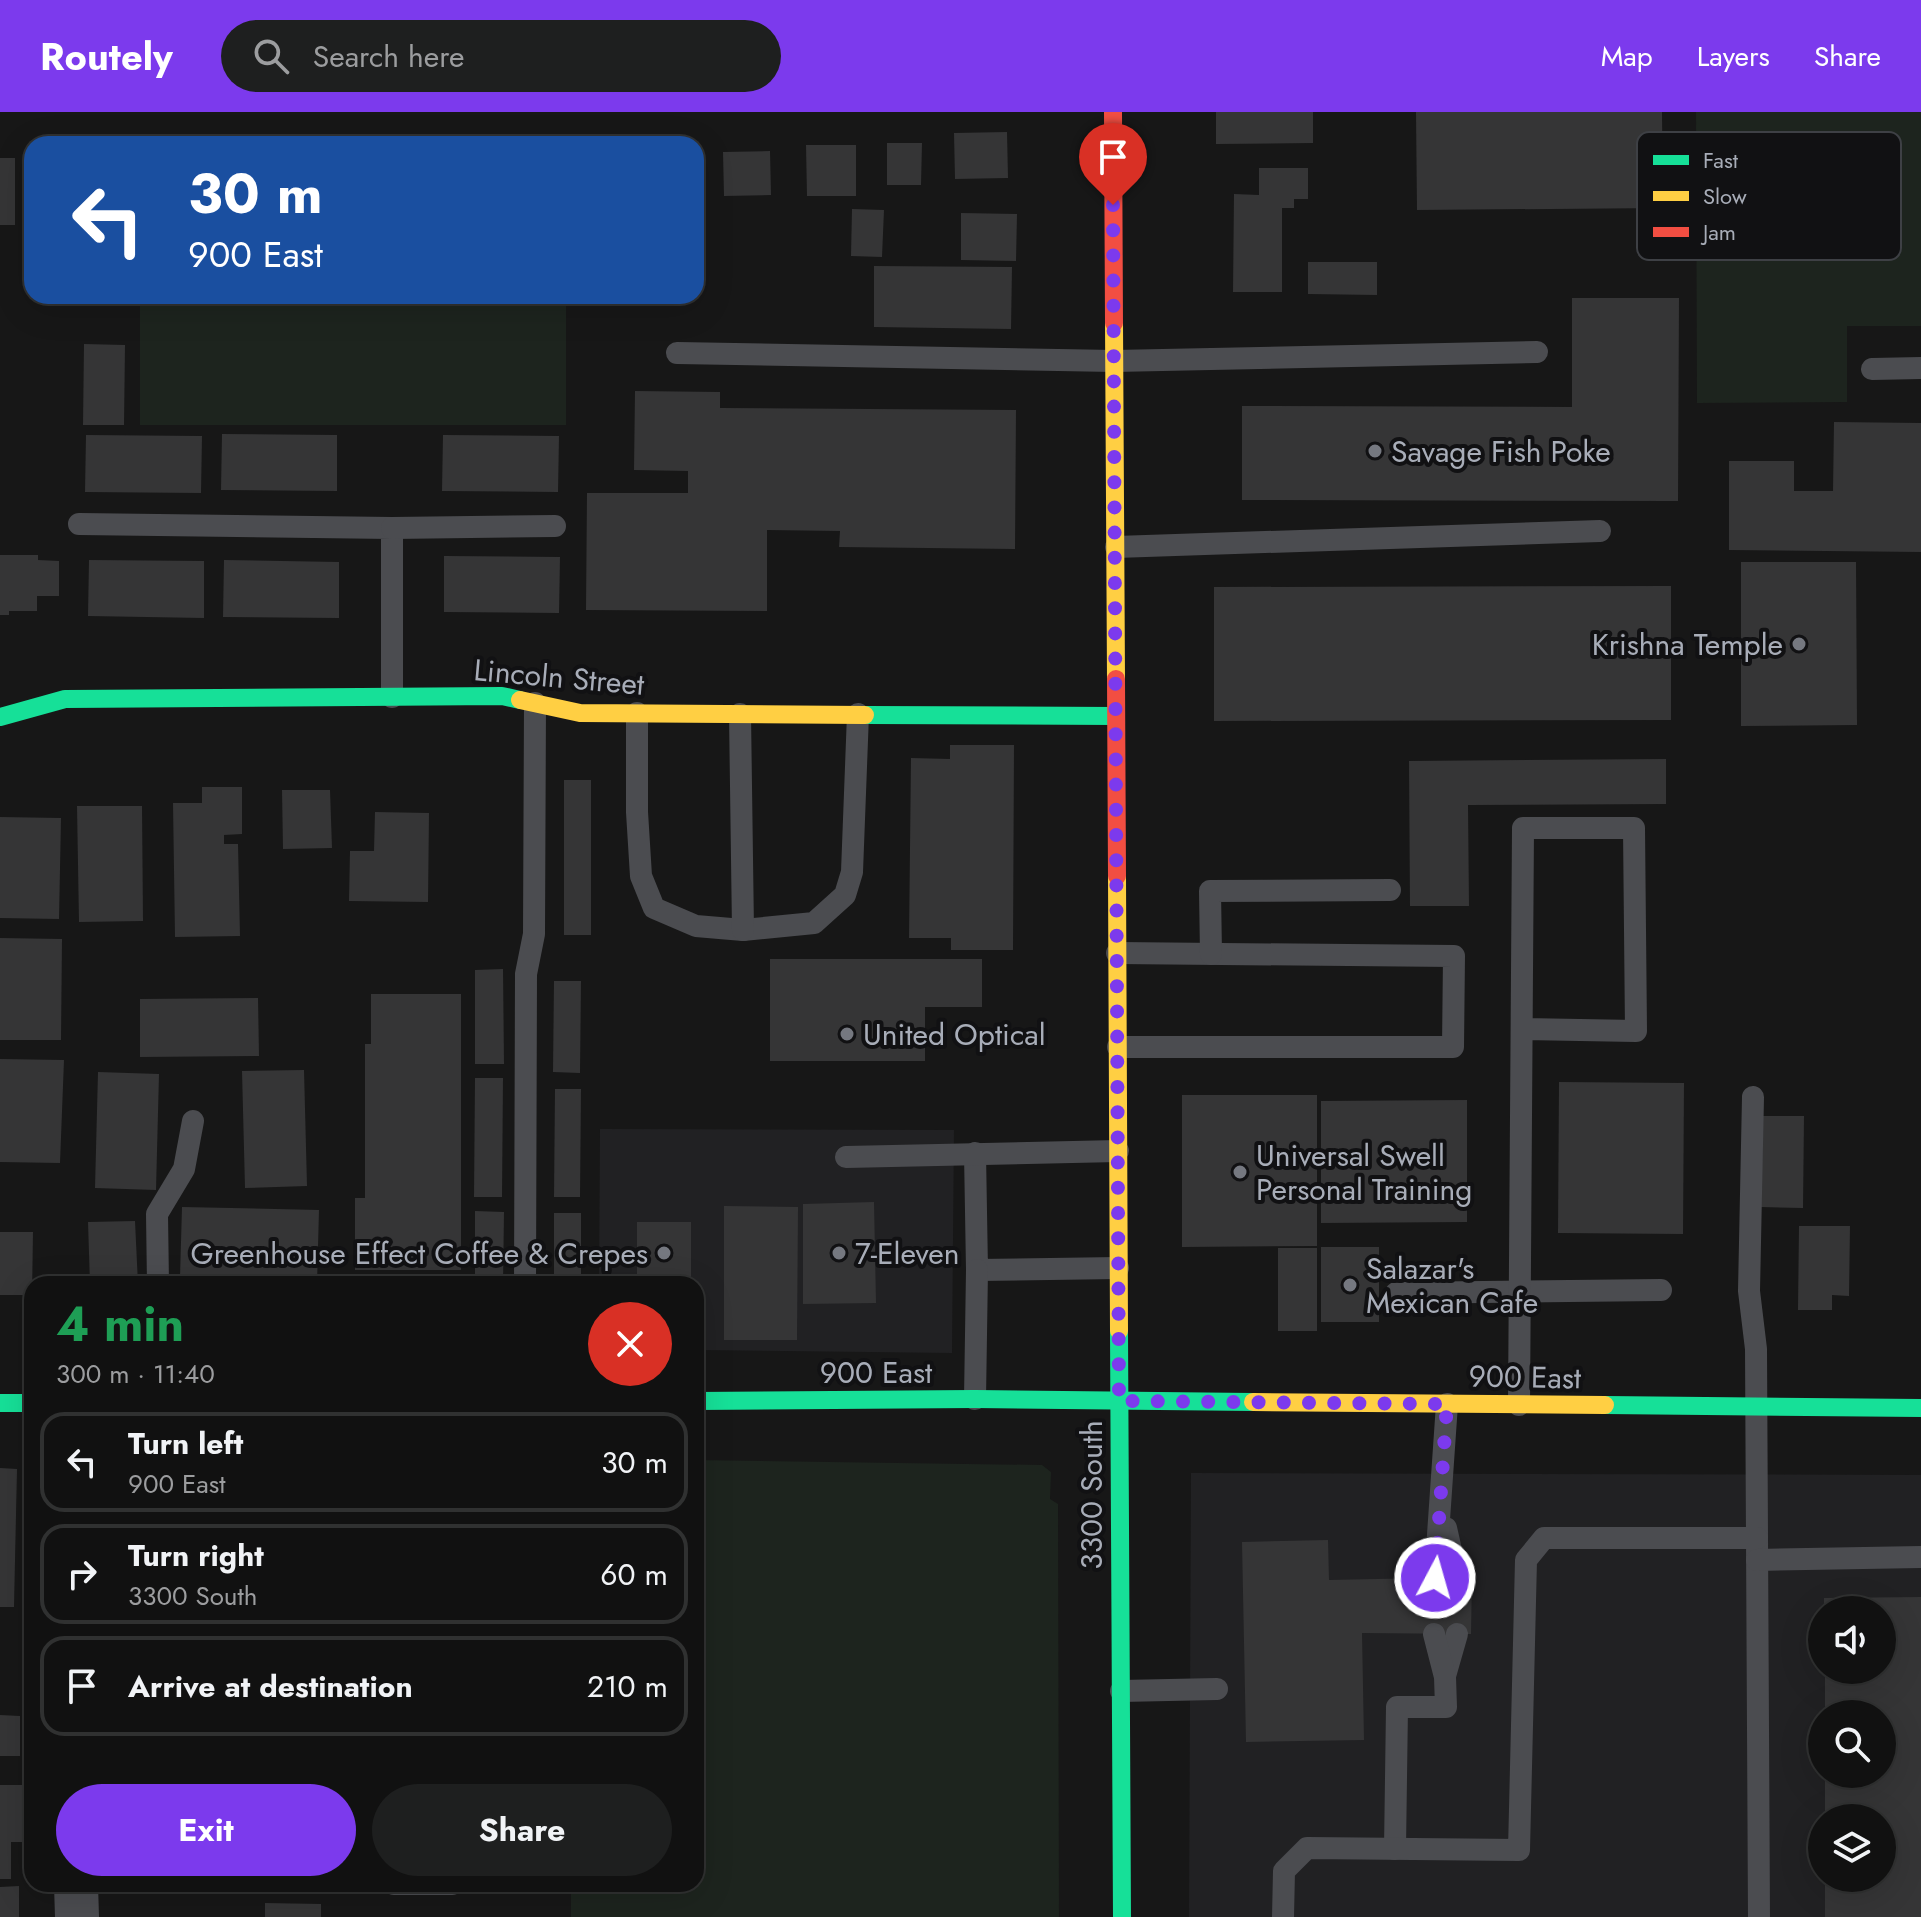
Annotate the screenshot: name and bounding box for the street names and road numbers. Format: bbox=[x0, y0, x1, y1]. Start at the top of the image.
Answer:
street label: Lincoln Street bbox=[472, 648, 647, 706]
street label: 900 East bbox=[820, 1351, 933, 1394]
street label: 900 East bbox=[1468, 1355, 1582, 1399]
street label: 3300 South bbox=[1070, 1420, 1113, 1570]

